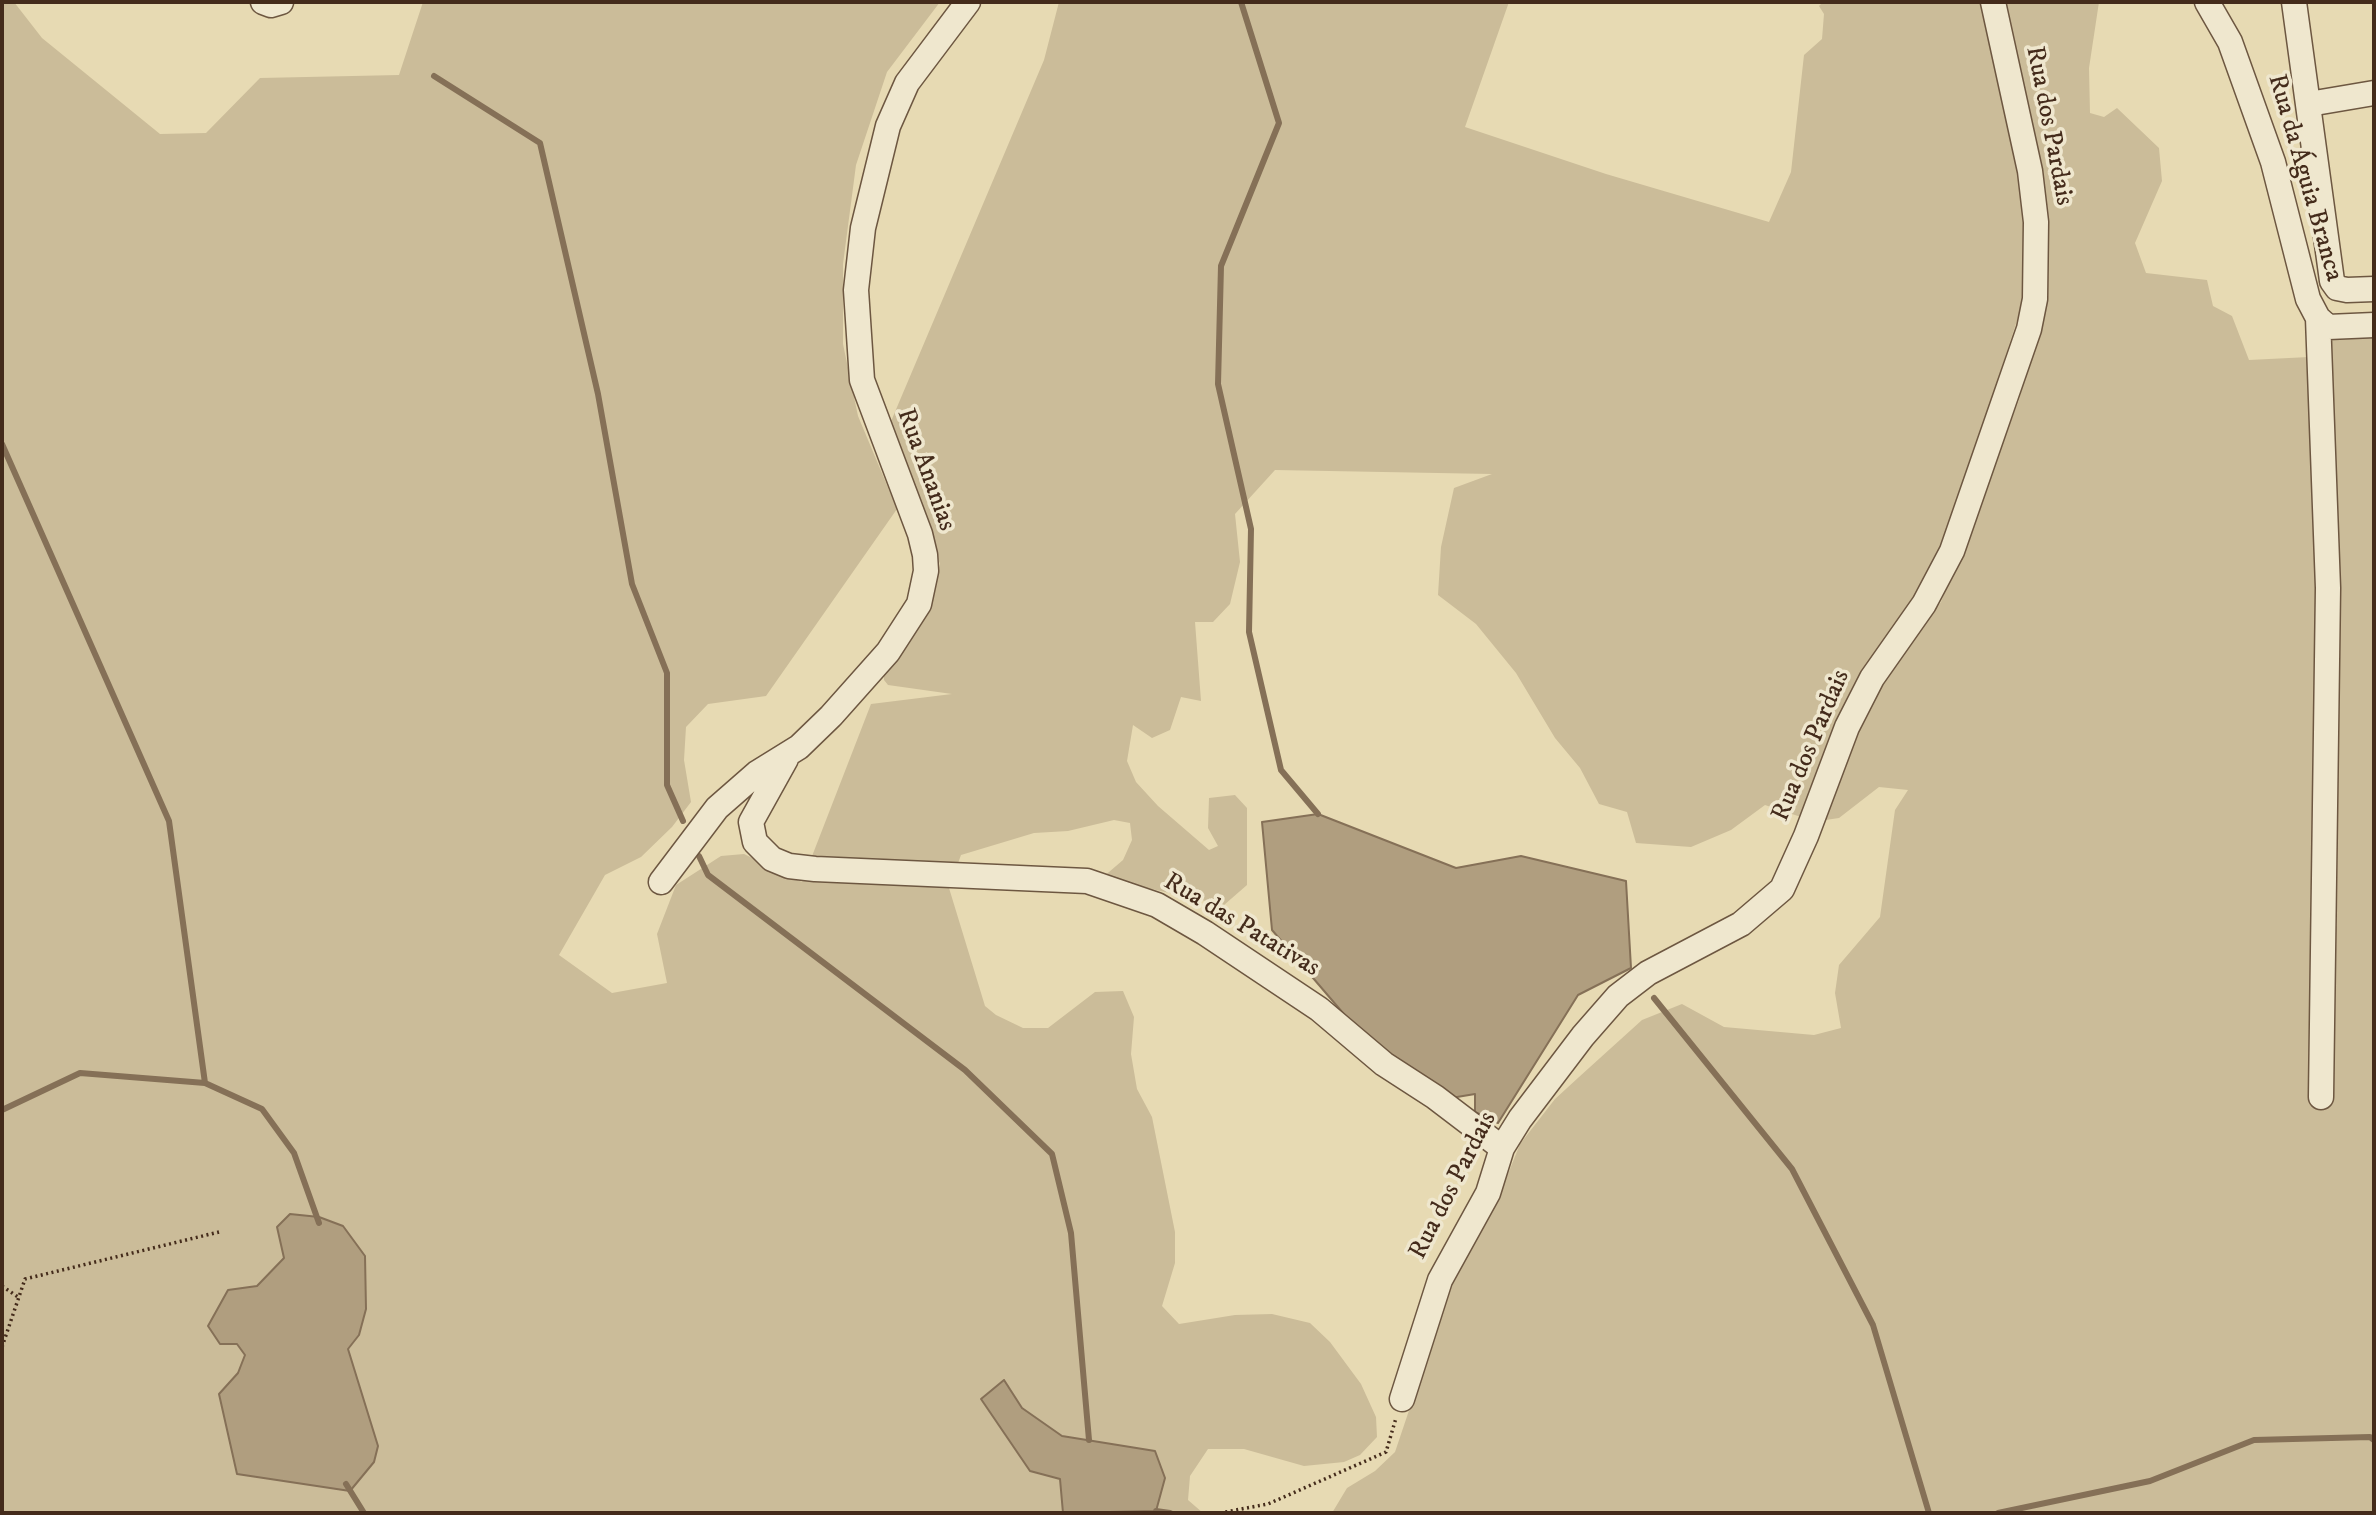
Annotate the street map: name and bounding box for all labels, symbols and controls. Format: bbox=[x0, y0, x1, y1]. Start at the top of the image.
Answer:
street label: Rua dos Pardais bbox=[2017, 44, 2079, 208]
street label: Rua da Águia Branca bbox=[2260, 71, 2348, 285]
street label: Rua Ananias bbox=[889, 405, 961, 535]
street label: Rua dos Pardais bbox=[1766, 666, 1858, 826]
street label: Rua das Patativas bbox=[1157, 867, 1325, 985]
street label: Rua dos Pardais bbox=[1403, 1107, 1505, 1265]

